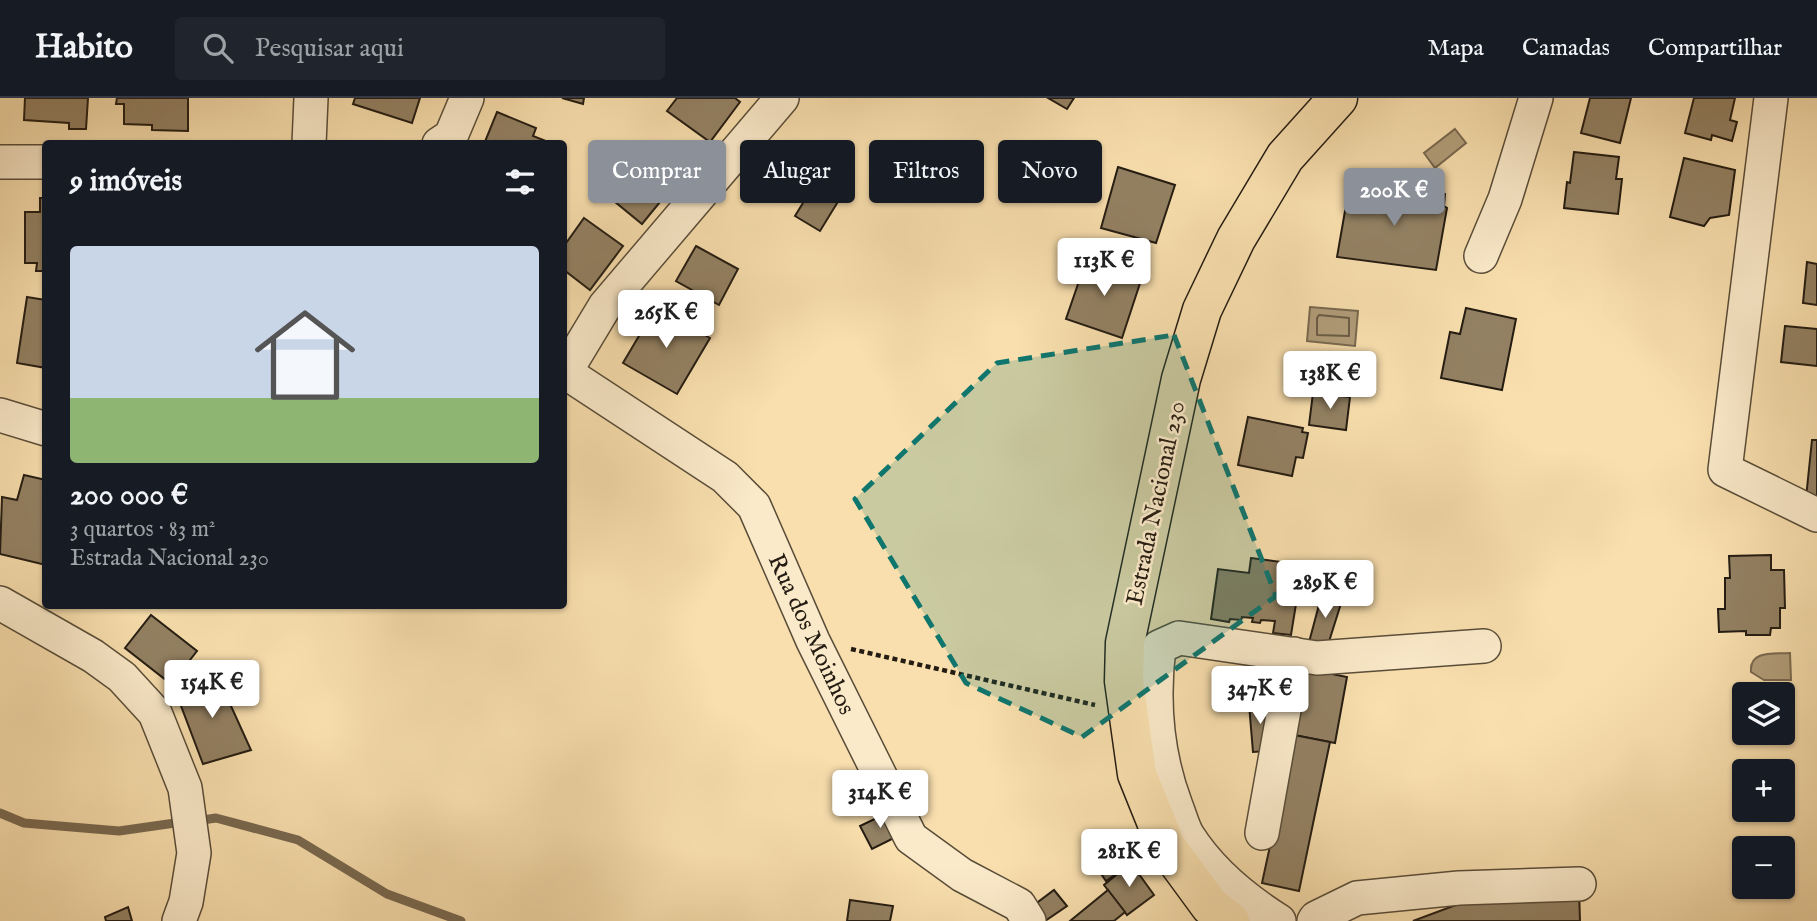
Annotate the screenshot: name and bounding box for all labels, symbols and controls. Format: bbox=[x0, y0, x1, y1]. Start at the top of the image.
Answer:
search box bbox=[175, 17, 665, 80]
text: Habito bbox=[35, 27, 133, 69]
icon: search bbox=[199, 29, 237, 67]
text: Pesquisar aqui bbox=[255, 32, 404, 65]
text: Mapa bbox=[1428, 33, 1484, 64]
text: Camadas bbox=[1522, 33, 1610, 64]
text: Compartilhar bbox=[1648, 33, 1782, 64]
chip: Comprar bbox=[588, 140, 726, 203]
chip: Alugar bbox=[740, 140, 855, 203]
chip: Filtros bbox=[869, 140, 984, 203]
chip: Novo bbox=[998, 140, 1102, 203]
text: 9 imóveis bbox=[70, 163, 182, 201]
icon: filters bbox=[501, 163, 539, 201]
pin: 200K € bbox=[1337, 169, 1451, 228]
text: 200K € bbox=[1360, 176, 1428, 205]
pin: 113K € bbox=[1047, 238, 1161, 298]
text: 113K € bbox=[1074, 246, 1134, 275]
pin: 265K € bbox=[609, 290, 723, 350]
icon: home bbox=[242, 292, 368, 418]
text: 265K € bbox=[634, 298, 698, 327]
pin: 138K € bbox=[1273, 352, 1387, 411]
text: 138K € bbox=[1299, 359, 1361, 388]
street label: Estrada Nacional 230 bbox=[1120, 398, 1193, 608]
text: 200 000 € bbox=[70, 477, 188, 515]
text: 3 quartos · 83 m² bbox=[70, 515, 216, 544]
text: Estrada Nacional 230 bbox=[70, 544, 269, 573]
street label: Rua dos Moinhos bbox=[760, 549, 861, 720]
pin: 289K € bbox=[1268, 560, 1382, 620]
text: 289K € bbox=[1293, 568, 1357, 597]
pin: 154K € bbox=[155, 660, 269, 720]
pin: 347K € bbox=[1203, 666, 1317, 726]
text: 154K € bbox=[180, 668, 244, 697]
text: 347K € bbox=[1227, 674, 1293, 703]
map controls bbox=[1732, 682, 1795, 899]
button: layers bbox=[1732, 682, 1795, 745]
button: + bbox=[1732, 759, 1795, 822]
pin: 314K € bbox=[823, 770, 937, 830]
text: 314K € bbox=[848, 778, 912, 807]
pin: 281K € bbox=[1072, 830, 1186, 889]
button: − bbox=[1732, 836, 1795, 899]
text: 281K € bbox=[1097, 837, 1161, 866]

